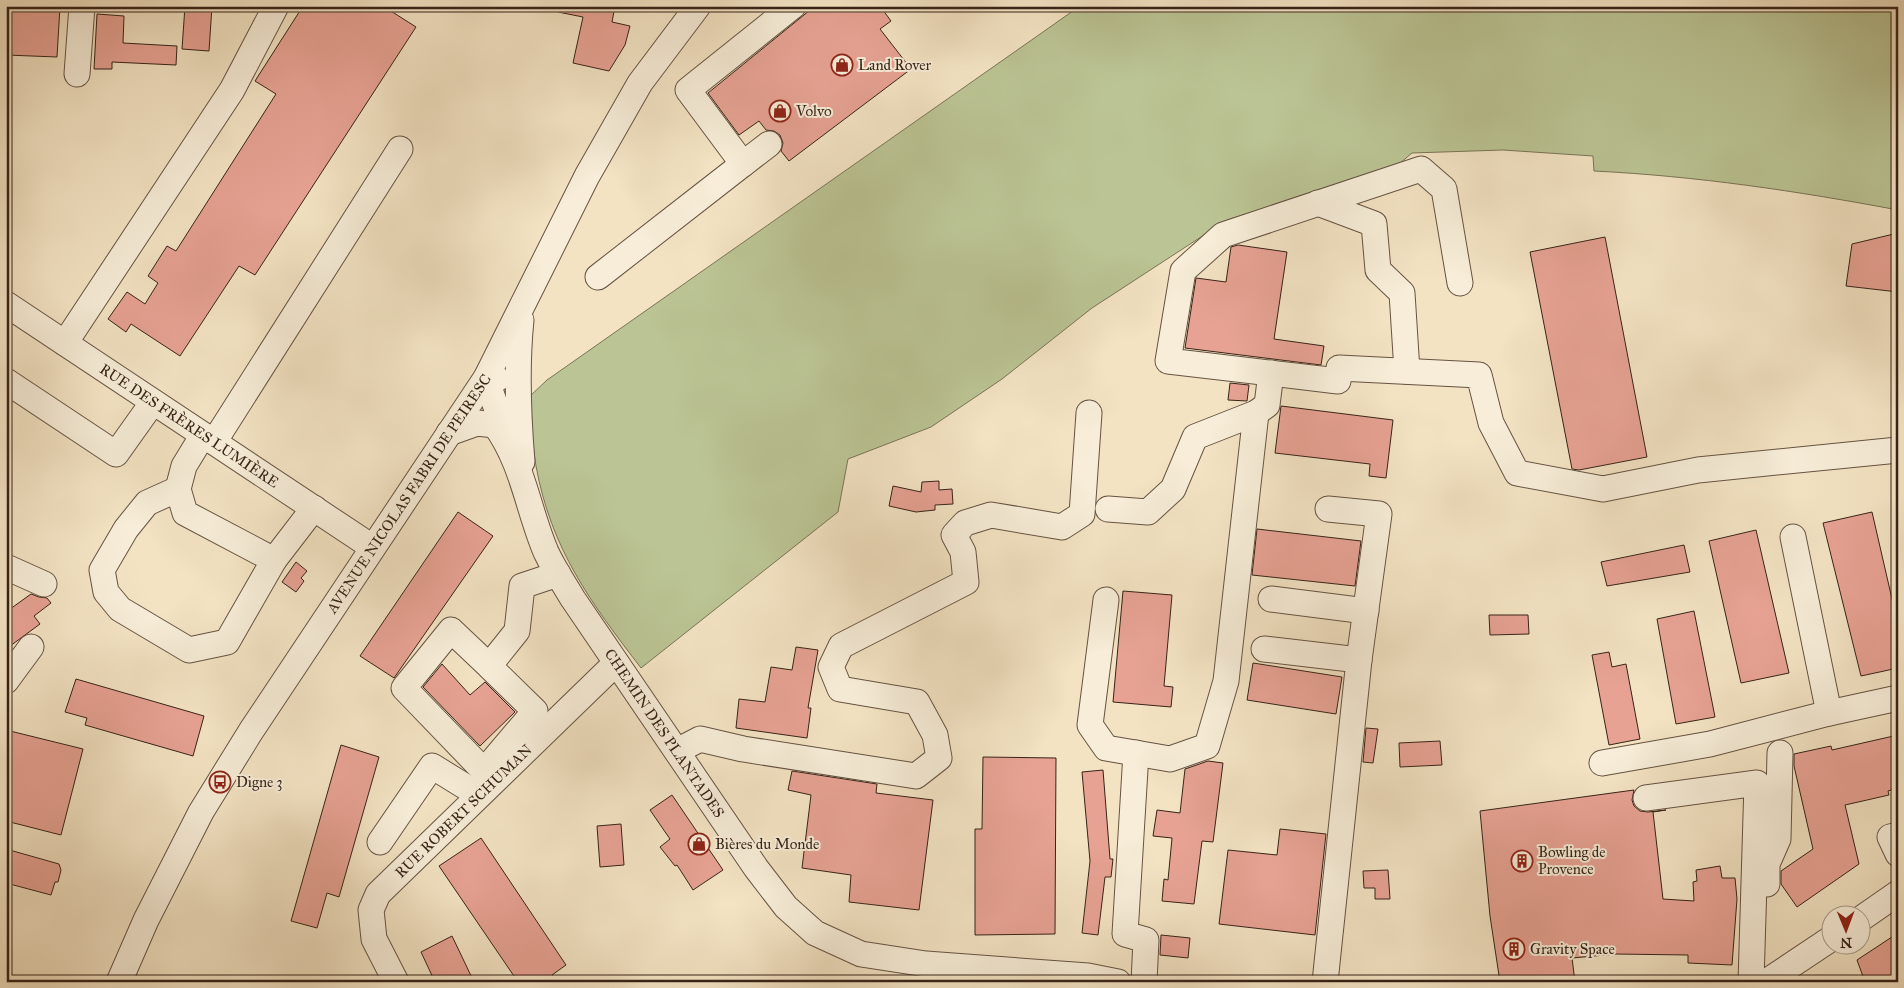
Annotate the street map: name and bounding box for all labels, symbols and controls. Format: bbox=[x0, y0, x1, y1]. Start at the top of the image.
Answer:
shop icon: Land Rover bbox=[830, 53, 854, 77]
place label: Land Rover bbox=[858, 56, 932, 74]
shop icon: Volvo bbox=[768, 99, 792, 123]
place label: Volvo bbox=[795, 102, 832, 120]
street label: RUE DES FRÈRES LUMIÈRE bbox=[96, 360, 282, 492]
street label: AVENUE NICOLAS FABRI DE PEIRESC bbox=[322, 371, 495, 618]
street label: CHEMIN DES PLANTADES bbox=[601, 646, 728, 821]
street label: RUE ROBERT SCHUMAN bbox=[391, 740, 536, 882]
bus stop icon: Digne 3 bbox=[208, 770, 232, 794]
place label: Digne 3 bbox=[236, 773, 283, 791]
shop icon: Bières du Monde bbox=[687, 832, 711, 856]
place label: Bières du Monde bbox=[715, 835, 819, 853]
place label: Bowling de Provence bbox=[1538, 843, 1606, 878]
building icon: Bowling de Provence bbox=[1510, 849, 1534, 873]
north arrow bbox=[1822, 906, 1872, 956]
text: N bbox=[1840, 934, 1852, 951]
building icon: Gravity Space bbox=[1502, 937, 1526, 961]
place label: Gravity Space bbox=[1530, 940, 1615, 958]

